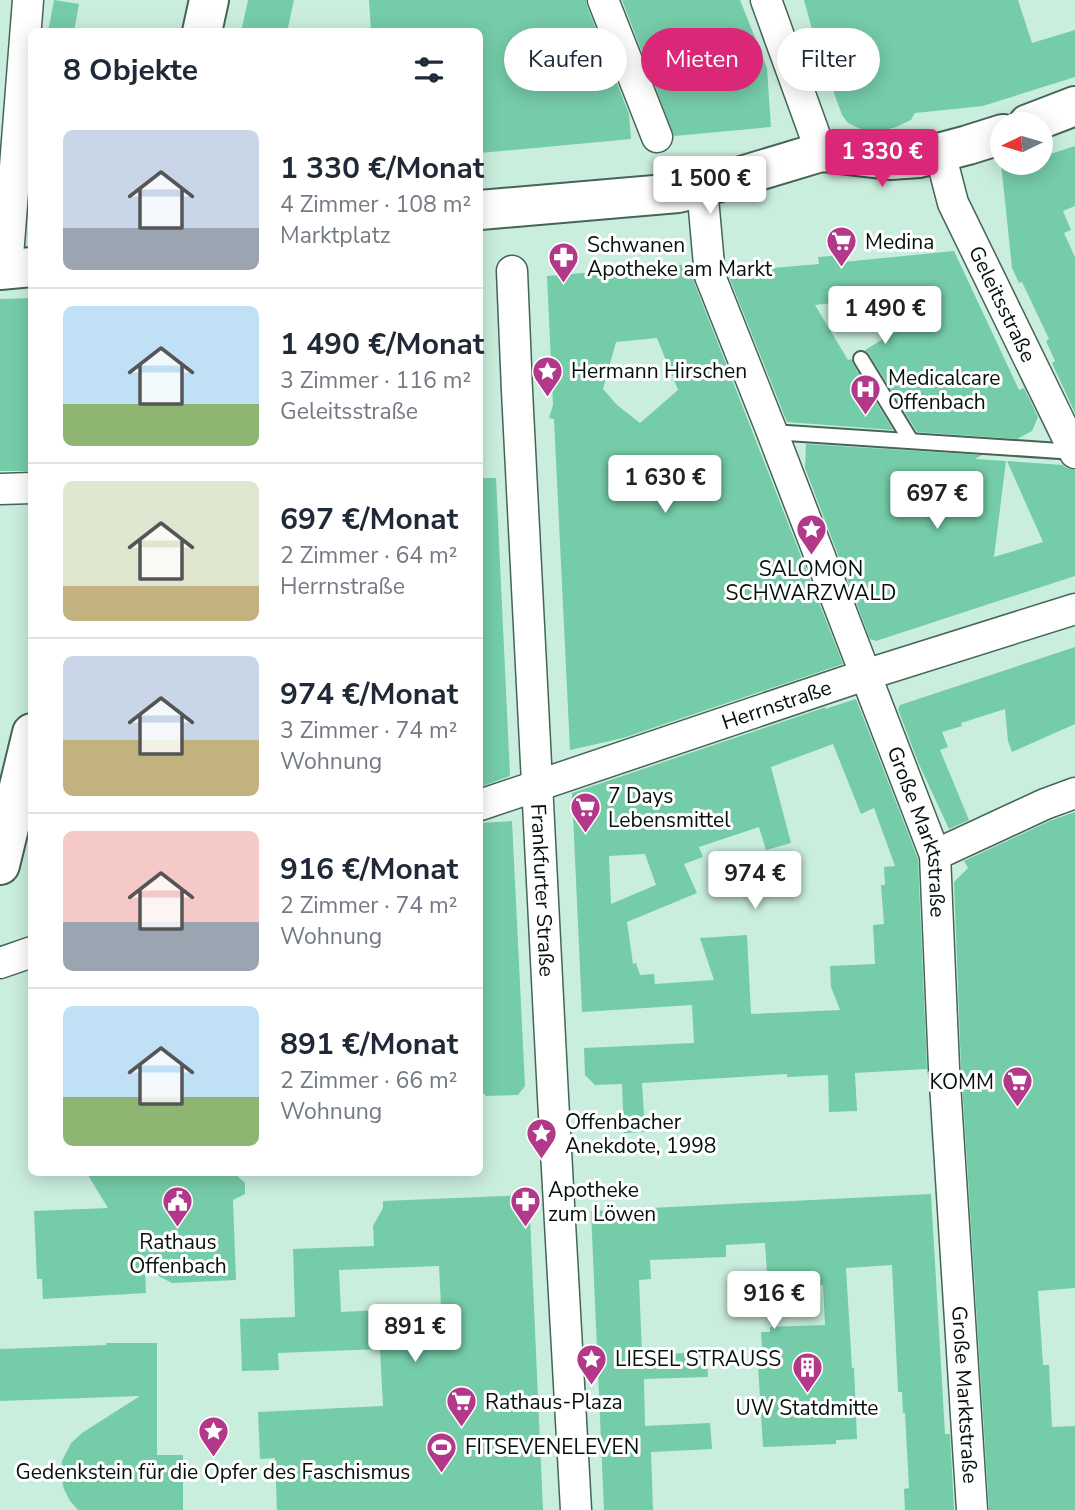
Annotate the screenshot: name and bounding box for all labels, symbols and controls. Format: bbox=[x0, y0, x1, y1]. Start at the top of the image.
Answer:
chip: Kaufen bbox=[504, 28, 627, 91]
chip: Mieten bbox=[641, 28, 763, 91]
chip: Filter bbox=[777, 28, 880, 91]
text: 8 Objekte bbox=[63, 50, 198, 91]
icon: filters bbox=[410, 51, 448, 89]
north arrow bbox=[990, 112, 1054, 175]
map controls bbox=[990, 112, 1053, 175]
pin: 1 330 € bbox=[817, 130, 947, 189]
text: 1 330 € bbox=[841, 136, 923, 167]
text: 1 330 €/Monat bbox=[280, 148, 484, 189]
pin: 1 500 € bbox=[645, 156, 775, 216]
icon: home bbox=[119, 158, 203, 242]
text: 1 500 € bbox=[669, 163, 751, 194]
text: 4 Zimmer · 108 m² bbox=[280, 189, 471, 220]
text: Marktplatz bbox=[280, 220, 390, 251]
supermarket icon: Medina bbox=[825, 225, 859, 269]
place label: Medina bbox=[865, 228, 934, 256]
place label: Schwanen Apotheke am Markt bbox=[587, 231, 773, 283]
pharmacy icon: Schwanen Apotheke am Markt bbox=[547, 240, 581, 284]
street label: Geleitsstraße bbox=[962, 241, 1043, 367]
pin: 1 490 € bbox=[820, 286, 950, 346]
text: 1 490 € bbox=[844, 293, 926, 324]
text: 1 490 €/Monat bbox=[280, 324, 484, 365]
icon: home bbox=[119, 334, 203, 418]
place icon: Hermann Hirschen bbox=[531, 354, 565, 398]
place label: Hermann Hirschen bbox=[571, 357, 747, 385]
place label: Medicalcare Offenbach bbox=[888, 364, 1000, 416]
text: 3 Zimmer · 116 m² bbox=[280, 365, 471, 396]
hospital icon: Medicalcare Offenbach bbox=[848, 373, 882, 417]
text: Geleitsstraße bbox=[280, 396, 418, 427]
pin: 1 630 € bbox=[600, 456, 730, 515]
text: 1 630 € bbox=[624, 462, 706, 493]
pin: 697 € bbox=[888, 472, 986, 531]
text: 697 € bbox=[906, 478, 968, 509]
text: 697 €/Monat bbox=[280, 499, 458, 540]
icon: home bbox=[119, 509, 203, 593]
place icon: SALOMON SCHWARZWALD bbox=[794, 512, 828, 556]
text: 2 Zimmer · 64 m² bbox=[280, 540, 457, 571]
place label: SALOMON SCHWARZWALD bbox=[726, 555, 896, 607]
text: Herrnstraße bbox=[280, 571, 405, 602]
street label: Herrnstraße bbox=[718, 673, 835, 736]
text: 974 €/Monat bbox=[280, 674, 458, 715]
icon: home bbox=[119, 684, 203, 768]
text: 3 Zimmer · 74 m² bbox=[280, 715, 457, 746]
street label: Große Marktstraße bbox=[880, 742, 952, 918]
text: Wohnung bbox=[280, 746, 382, 777]
place label: 7 Days Lebensmittel bbox=[608, 782, 731, 834]
supermarket icon: 7 Days Lebensmittel bbox=[568, 791, 602, 835]
street label: Frankfurter Straße bbox=[524, 803, 561, 978]
text: 916 €/Monat bbox=[280, 849, 458, 890]
pin: 974 € bbox=[706, 852, 804, 911]
text: 974 € bbox=[724, 858, 786, 889]
icon: home bbox=[119, 859, 203, 943]
text: 2 Zimmer · 74 m² bbox=[280, 890, 457, 921]
text: Wohnung bbox=[280, 921, 382, 952]
text: 891 €/Monat bbox=[280, 1024, 458, 1065]
icon: home bbox=[119, 1034, 203, 1118]
text: 2 Zimmer · 66 m² bbox=[280, 1065, 457, 1096]
supermarket icon: KOMM bbox=[1000, 1065, 1034, 1109]
place label: KOMM bbox=[929, 1068, 994, 1096]
text: Wohnung bbox=[280, 1096, 382, 1127]
place label: Offenbacher Anekdote, 1998 bbox=[565, 1108, 716, 1160]
place icon: Offenbacher Anekdote, 1998 bbox=[525, 1117, 559, 1161]
place label: Apotheke zum Löwen bbox=[548, 1176, 656, 1228]
public building icon: Rathaus Offenbach bbox=[161, 1185, 195, 1229]
pharmacy icon: Apotheke zum Löwen bbox=[508, 1185, 542, 1229]
place label: Rathaus Offenbach bbox=[129, 1228, 227, 1280]
pin: 916 € bbox=[725, 1272, 823, 1331]
text: 916 € bbox=[743, 1278, 805, 1309]
pin: 891 € bbox=[366, 1304, 464, 1364]
street label: Große Marktstraße bbox=[945, 1305, 984, 1484]
text: 891 € bbox=[384, 1311, 446, 1342]
place icon: LIESEL STRAUSS bbox=[575, 1342, 609, 1386]
place label: LIESEL STRAUSS bbox=[615, 1345, 781, 1373]
building icon: UW Statdmitte bbox=[790, 1351, 824, 1395]
supermarket icon: Rathaus-Plaza bbox=[445, 1385, 479, 1429]
place label: Rathaus-Plaza bbox=[485, 1388, 623, 1416]
place label: UW Statdmitte bbox=[736, 1394, 879, 1422]
place icon: Gedenkstein für die Opfer des Faschismus bbox=[196, 1415, 230, 1459]
sports icon: FITSEVENELEVEN bbox=[425, 1430, 459, 1474]
place label: FITSEVENELEVEN bbox=[465, 1433, 639, 1461]
place label: Gedenkstein für die Opfer des Faschismus bbox=[16, 1458, 410, 1486]

